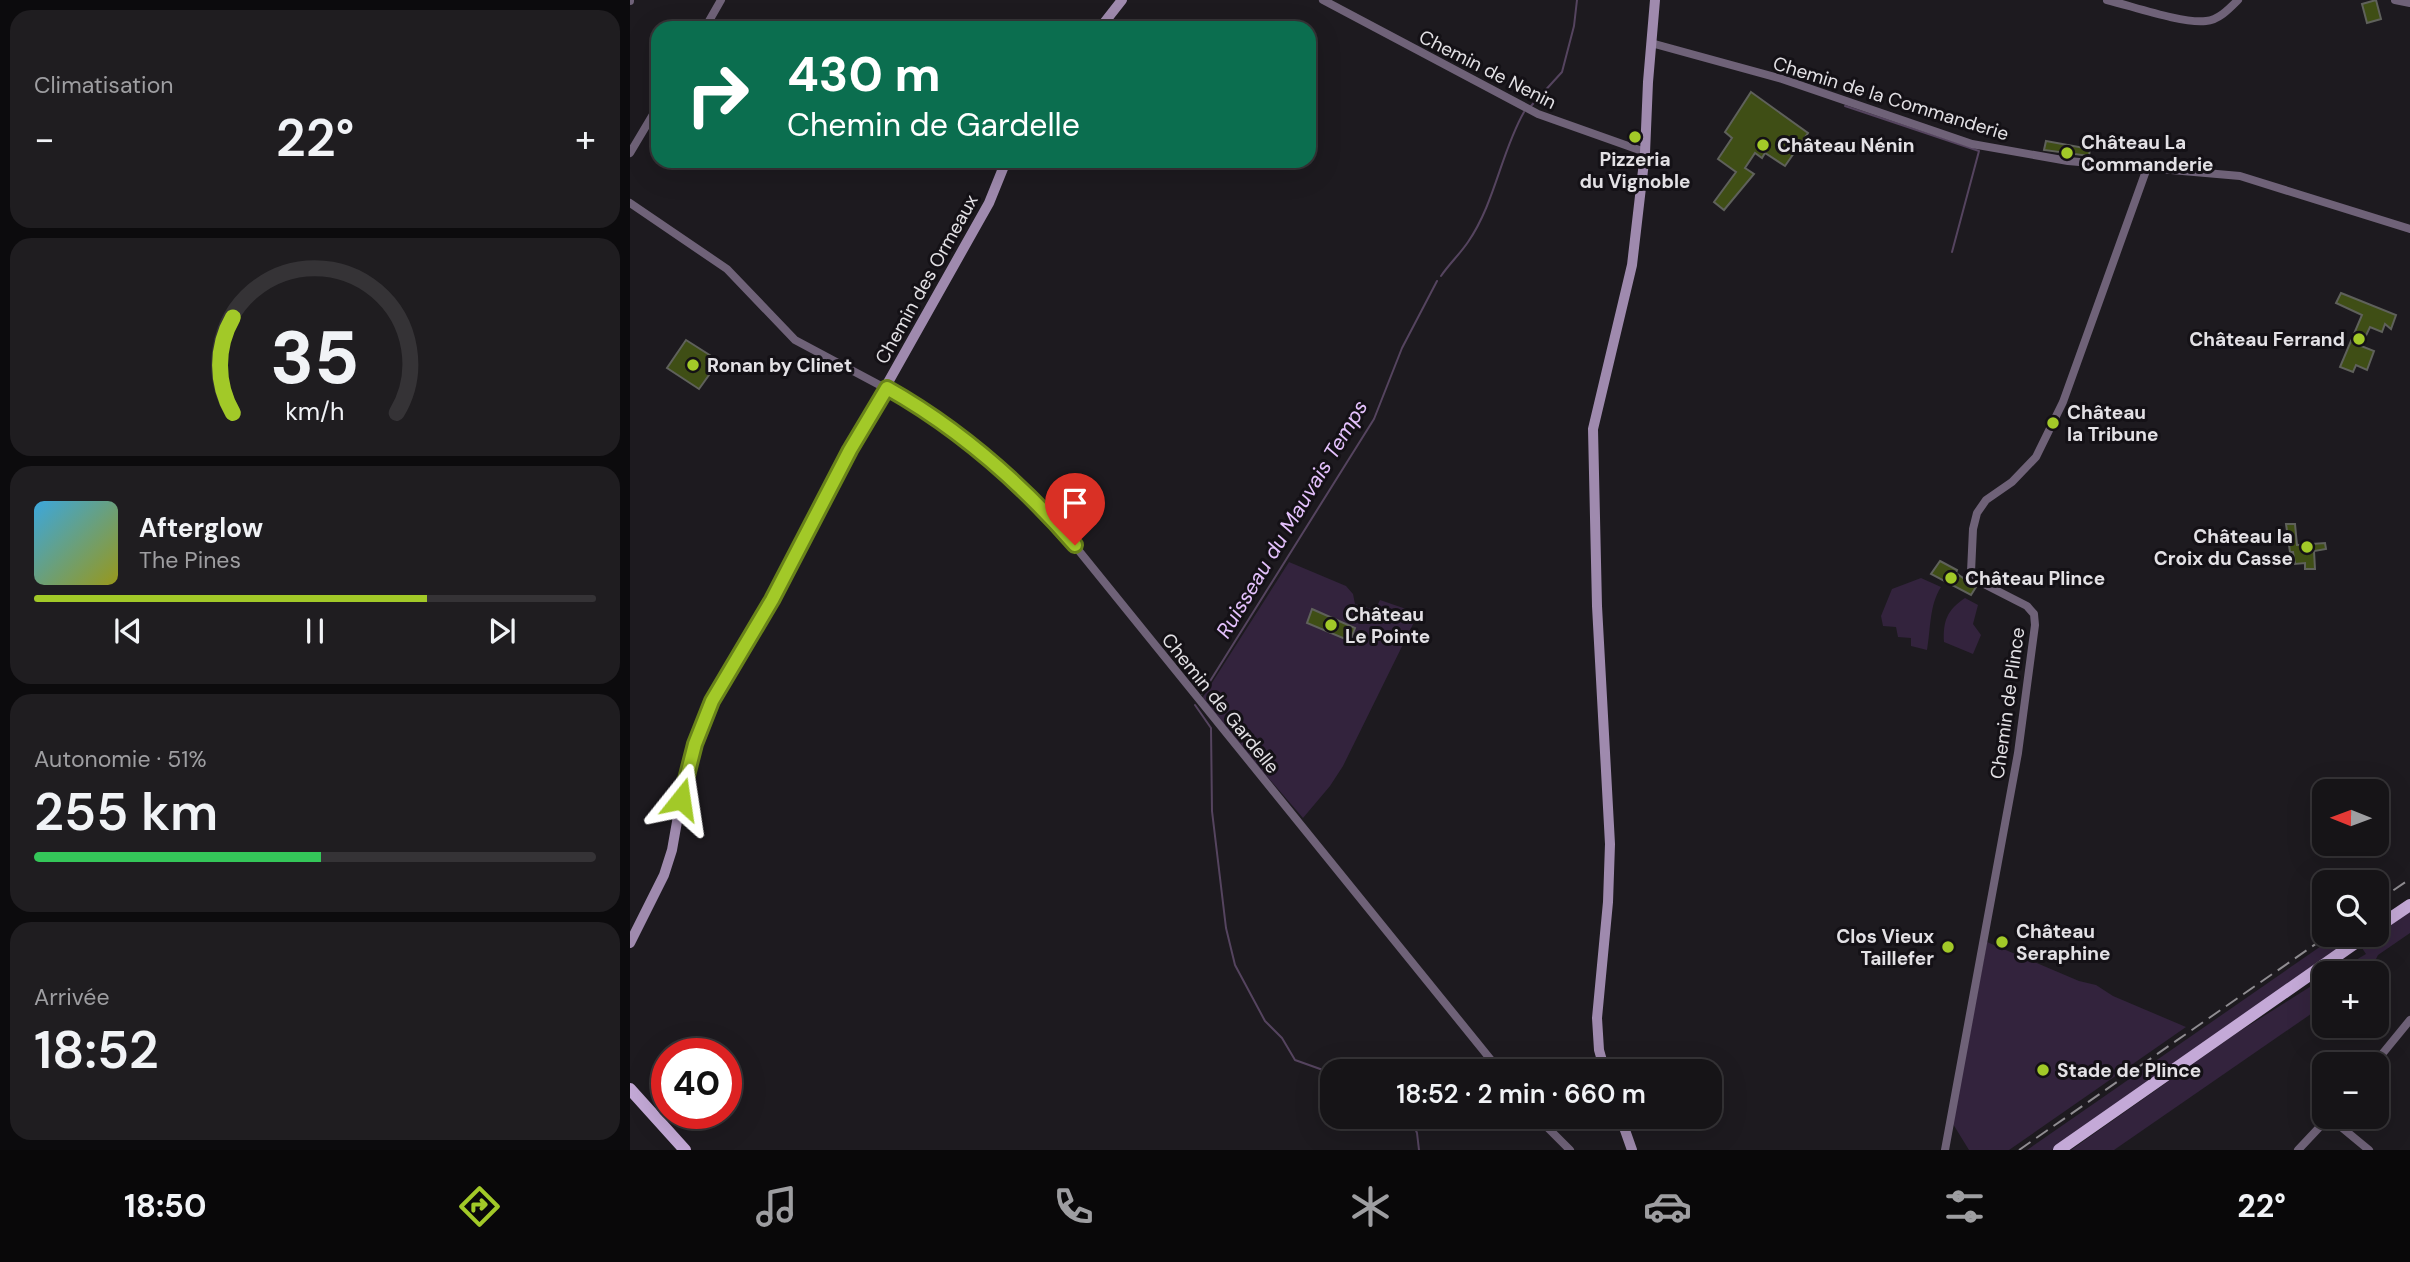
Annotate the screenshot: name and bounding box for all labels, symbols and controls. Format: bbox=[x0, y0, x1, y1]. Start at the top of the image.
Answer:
street label: Chemin de Nenin bbox=[1415, 24, 1561, 115]
text: 430 m bbox=[787, 42, 941, 106]
icon: right bbox=[672, 49, 763, 140]
street label: Chemin de la Commanderie bbox=[1770, 51, 2012, 146]
text: Climatisation bbox=[34, 70, 173, 100]
text: 22° bbox=[276, 104, 354, 172]
text: Chemin de Gardelle bbox=[787, 104, 1080, 146]
text: − bbox=[34, 114, 55, 164]
text: + bbox=[575, 114, 596, 164]
marker: Pizzeria du Vignoble bbox=[1627, 129, 1643, 145]
place label: Château La Commanderie bbox=[2081, 130, 2214, 177]
place label: Château Nénin bbox=[1777, 133, 1914, 158]
marker: Château Nénin bbox=[1755, 137, 1771, 153]
marker: Château La Commanderie bbox=[2059, 145, 2075, 161]
place label: Pizzeria du Vignoble bbox=[1580, 147, 1690, 194]
street label: Chemin des Ormeaux bbox=[869, 190, 984, 368]
text: 35 bbox=[270, 311, 360, 406]
place label: Château Ferrand bbox=[2189, 327, 2345, 352]
marker: Château Ferrand bbox=[2351, 331, 2367, 347]
place label: Ronan by Clinet bbox=[707, 353, 852, 378]
marker: Ronan by Clinet bbox=[685, 357, 701, 373]
text: km/h bbox=[285, 395, 345, 428]
water label: Ruisseau du Mauvais Temps bbox=[1210, 395, 1374, 643]
place label: Château la Tribune bbox=[2067, 400, 2158, 447]
marker: Château la Tribune bbox=[2045, 415, 2061, 431]
pin bbox=[1045, 473, 1105, 545]
icon: arrive bbox=[1056, 484, 1094, 522]
text: Afterglow bbox=[139, 511, 263, 545]
place label: Château la Croix du Casse bbox=[2154, 524, 2293, 571]
marker: Château la Croix du Casse bbox=[2299, 539, 2315, 555]
text: The Pines bbox=[139, 545, 241, 575]
place label: Château Plince bbox=[1965, 566, 2105, 591]
marker: Château Plince bbox=[1943, 570, 1959, 586]
place label: Château Le Pointe bbox=[1345, 602, 1430, 649]
icon: previous bbox=[109, 612, 147, 650]
icon: pause bbox=[296, 612, 334, 650]
icon: next bbox=[483, 612, 521, 650]
marker: Château Le Pointe bbox=[1323, 617, 1339, 633]
street label: Chemin de Plince bbox=[1984, 626, 2031, 781]
street label: Chemin de Gardelle bbox=[1156, 628, 1285, 779]
text: Autonomie · 51% bbox=[34, 744, 207, 774]
position arrow bbox=[644, 762, 718, 836]
text: 255 km bbox=[34, 778, 218, 846]
north arrow bbox=[2312, 779, 2389, 856]
map controls bbox=[2312, 779, 2389, 1129]
button: search bbox=[2312, 870, 2389, 947]
place label: Château Seraphine bbox=[2016, 919, 2110, 966]
place label: Clos Vieux Taillefer bbox=[1836, 924, 1934, 971]
marker: Château Seraphine bbox=[1994, 934, 2010, 950]
marker: Clos Vieux Taillefer bbox=[1940, 939, 1956, 955]
button: + bbox=[2312, 961, 2389, 1038]
text: Arrivée bbox=[34, 982, 110, 1012]
text: 18:52 bbox=[34, 1016, 159, 1084]
speed limit sign: 40 bbox=[651, 1038, 742, 1129]
button: − bbox=[2312, 1052, 2389, 1129]
place label: Stade de Plince bbox=[2057, 1058, 2201, 1083]
marker: Stade de Plince bbox=[2035, 1062, 2051, 1078]
text: 18:52 · 2 min · 660 m bbox=[1396, 1077, 1646, 1111]
icon: directions bbox=[455, 1182, 504, 1231]
icon: music bbox=[752, 1182, 801, 1231]
icon: phone bbox=[1049, 1182, 1098, 1231]
icon: climate bbox=[1346, 1182, 1395, 1231]
icon: car bbox=[1643, 1182, 1692, 1231]
icon: filters bbox=[1940, 1182, 1989, 1231]
text: 18:50 bbox=[124, 1185, 207, 1227]
text: 22° bbox=[2237, 1185, 2286, 1227]

